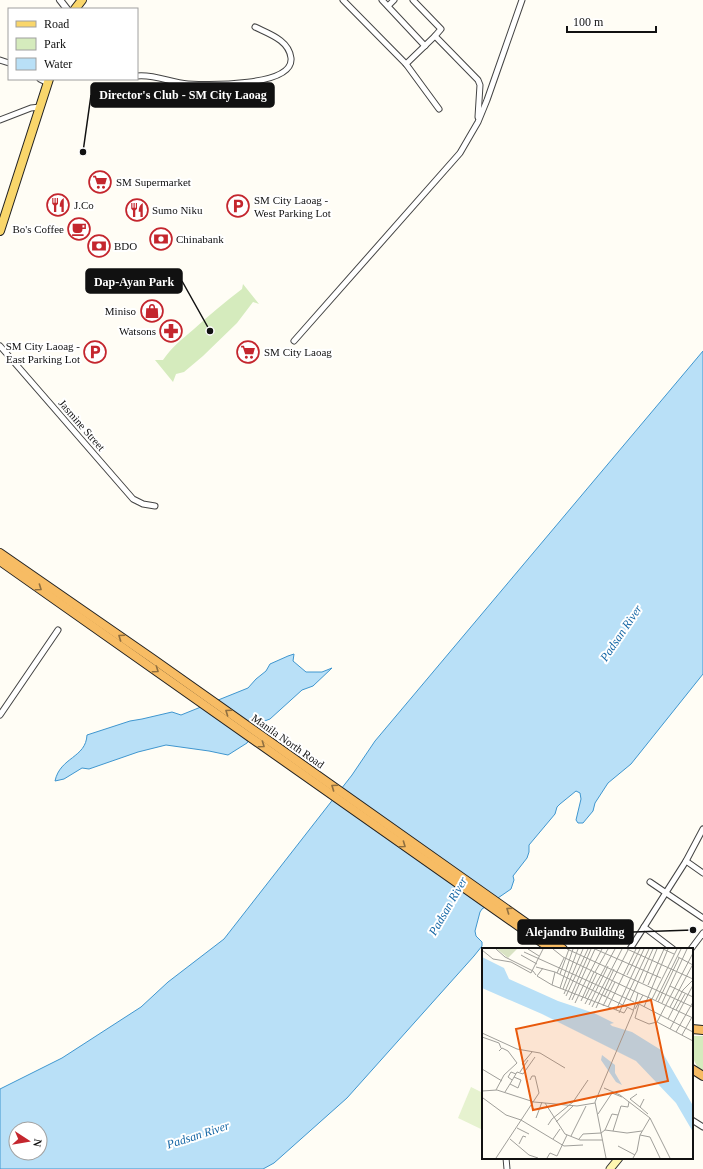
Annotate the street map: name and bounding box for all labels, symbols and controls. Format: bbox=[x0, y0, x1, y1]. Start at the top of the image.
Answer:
legend bbox=[8, 8, 138, 80]
scale bar bbox=[567, 8, 656, 34]
text: 100 m bbox=[573, 15, 604, 29]
text: Road bbox=[44, 17, 69, 31]
text: Park bbox=[44, 37, 66, 51]
text: Water bbox=[44, 57, 72, 71]
callout: Director's Club - SM City Laoag bbox=[91, 83, 274, 107]
text: Director's Club - SM City Laoag bbox=[99, 88, 267, 102]
supermarket icon: SM Supermarket bbox=[87, 169, 113, 195]
place label: SM Supermarket bbox=[116, 176, 191, 188]
restaurant icon: J.Co bbox=[45, 192, 71, 218]
parking icon: SM City Laoag - West Parking Lot bbox=[225, 193, 251, 219]
place label: SM City Laoag - West Parking Lot bbox=[254, 194, 331, 219]
restaurant icon: Sumo Niku bbox=[124, 197, 150, 223]
place label: J.Co bbox=[74, 199, 94, 211]
place label: Sumo Niku bbox=[152, 204, 203, 216]
cafe icon: Bo's Coffee bbox=[66, 216, 92, 242]
place label: Bo's Coffee bbox=[12, 223, 64, 235]
bank icon: Chinabank bbox=[148, 226, 174, 252]
bank icon: BDO bbox=[86, 233, 112, 259]
place label: Chinabank bbox=[176, 233, 224, 245]
place label: BDO bbox=[114, 240, 137, 252]
callout: Dap-Ayan Park bbox=[86, 269, 182, 293]
text: Dap-Ayan Park bbox=[94, 275, 174, 289]
shop icon: Miniso bbox=[139, 298, 165, 324]
place label: Miniso bbox=[105, 305, 136, 317]
pharmacy icon: Watsons bbox=[158, 318, 184, 344]
place label: Watsons bbox=[119, 325, 156, 337]
parking icon: SM City Laoag - East Parking Lot bbox=[82, 339, 108, 365]
supermarket icon: SM City Laoag bbox=[235, 339, 261, 365]
place label: SM City Laoag - East Parking Lot bbox=[6, 340, 80, 365]
place label: SM City Laoag bbox=[264, 346, 332, 358]
street label: Jasmine Street bbox=[57, 397, 107, 453]
one-way arrow bbox=[35, 584, 42, 591]
water label: Padsan River bbox=[596, 602, 645, 665]
one-way arrow bbox=[119, 635, 126, 642]
one-way arrow bbox=[152, 665, 159, 673]
one-way arrow bbox=[225, 710, 232, 717]
street label: Manila North Road bbox=[250, 712, 327, 771]
one-way arrow bbox=[258, 740, 265, 747]
one-way arrow bbox=[331, 785, 338, 792]
one-way arrow bbox=[398, 840, 405, 847]
water label: Padsan River bbox=[425, 874, 470, 939]
one-way arrow bbox=[506, 908, 513, 915]
callout: Alejandro Building bbox=[518, 920, 633, 944]
text: Alejandro Building bbox=[526, 925, 624, 939]
inset map bbox=[482, 948, 693, 1159]
water label: Padsan River bbox=[164, 1118, 231, 1152]
north arrow bbox=[8, 1121, 48, 1161]
text: N bbox=[31, 1138, 44, 1148]

